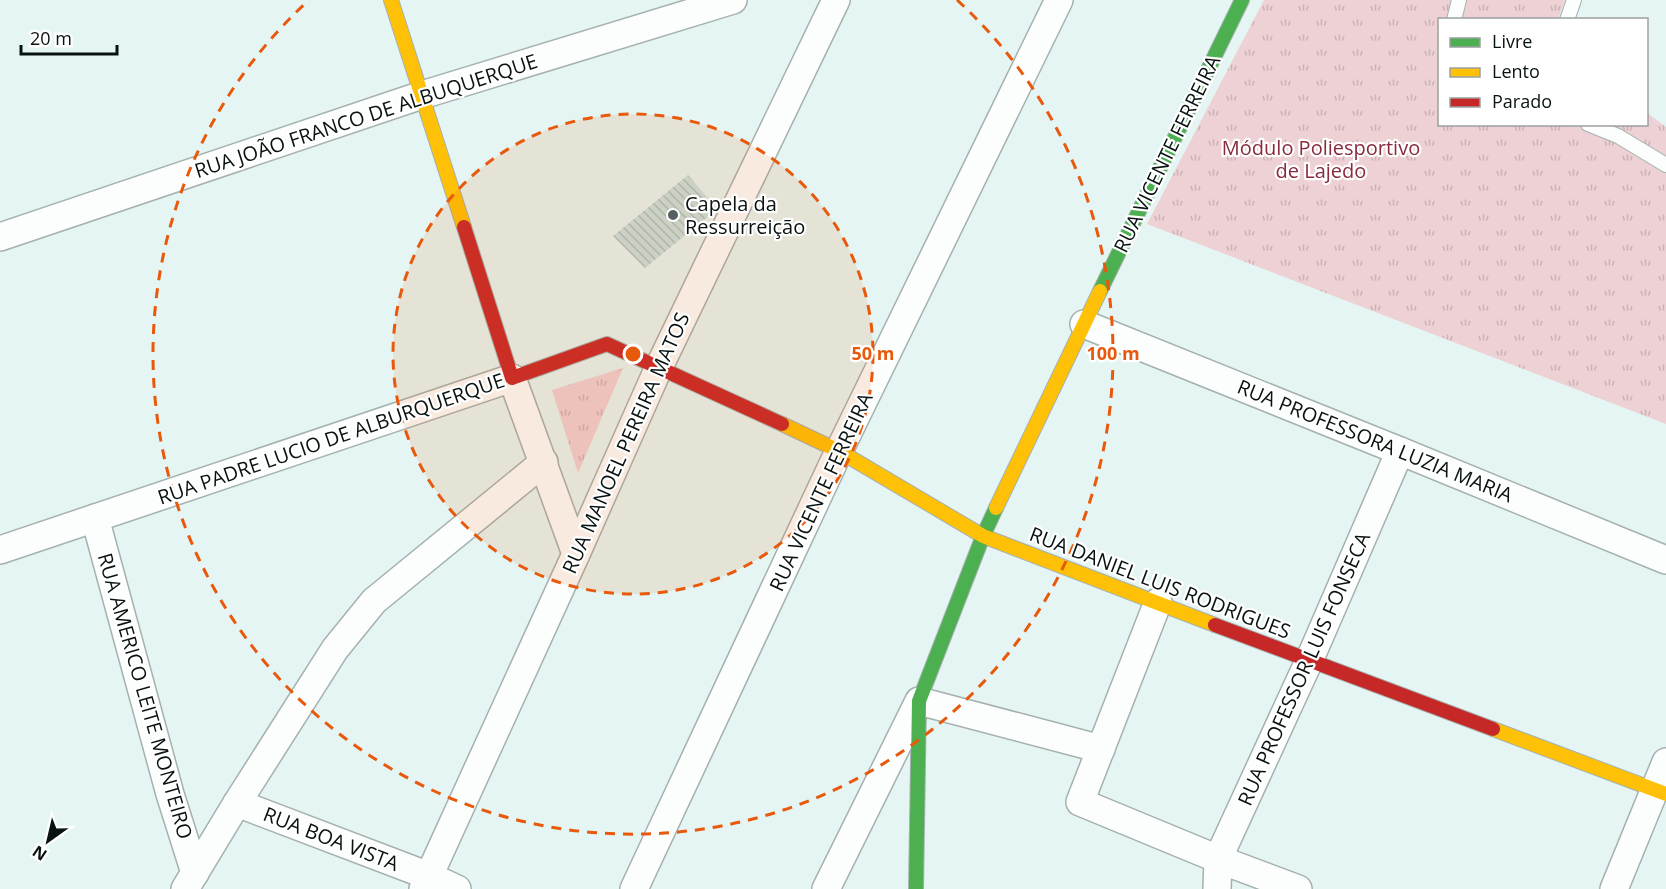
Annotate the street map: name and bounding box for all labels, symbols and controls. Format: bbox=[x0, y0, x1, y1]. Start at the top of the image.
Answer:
scale bar bbox=[21, 18, 117, 56]
legend bbox=[1438, 18, 1648, 126]
text: 20 m bbox=[30, 26, 72, 50]
text: Livre bbox=[1492, 29, 1532, 53]
street label: RUA JOÃO FRANCO DE ALBUQUERQUE bbox=[191, 47, 541, 184]
street label: RUA VICENTE FERREIRA bbox=[1107, 50, 1226, 257]
text: Lento bbox=[1492, 59, 1540, 83]
text: Parado bbox=[1492, 89, 1552, 113]
park label: Módulo Poliesportivo de Lajedo bbox=[1222, 134, 1420, 184]
place label: Capela da Ressurreição bbox=[685, 190, 805, 240]
marker: Capela da Ressurreição bbox=[666, 208, 680, 222]
street label: RUA MANOEL PEREIRA MATOS bbox=[556, 308, 696, 578]
text: 50 m bbox=[852, 341, 894, 365]
text: 100 m bbox=[1086, 341, 1140, 365]
centre of rings bbox=[623, 344, 643, 364]
street label: RUA PADRE LUCIO DE ALBURQUERQUE bbox=[154, 366, 508, 511]
street label: RUA PROFESSORA LUZIA MARIA bbox=[1233, 373, 1517, 508]
street label: RUA VICENTE FERREIRA bbox=[763, 388, 879, 595]
street label: RUA DANIEL LUIS RODRIGUES bbox=[1026, 520, 1295, 645]
street label: RUA PROFESSOR LUIS FONSECA bbox=[1231, 528, 1376, 810]
street label: RUA AMERICO LEITE MONTEIRO bbox=[92, 550, 199, 842]
street label: RUA BOA VISTA bbox=[259, 800, 403, 877]
north arrow bbox=[18, 811, 78, 871]
text: N bbox=[28, 841, 51, 866]

